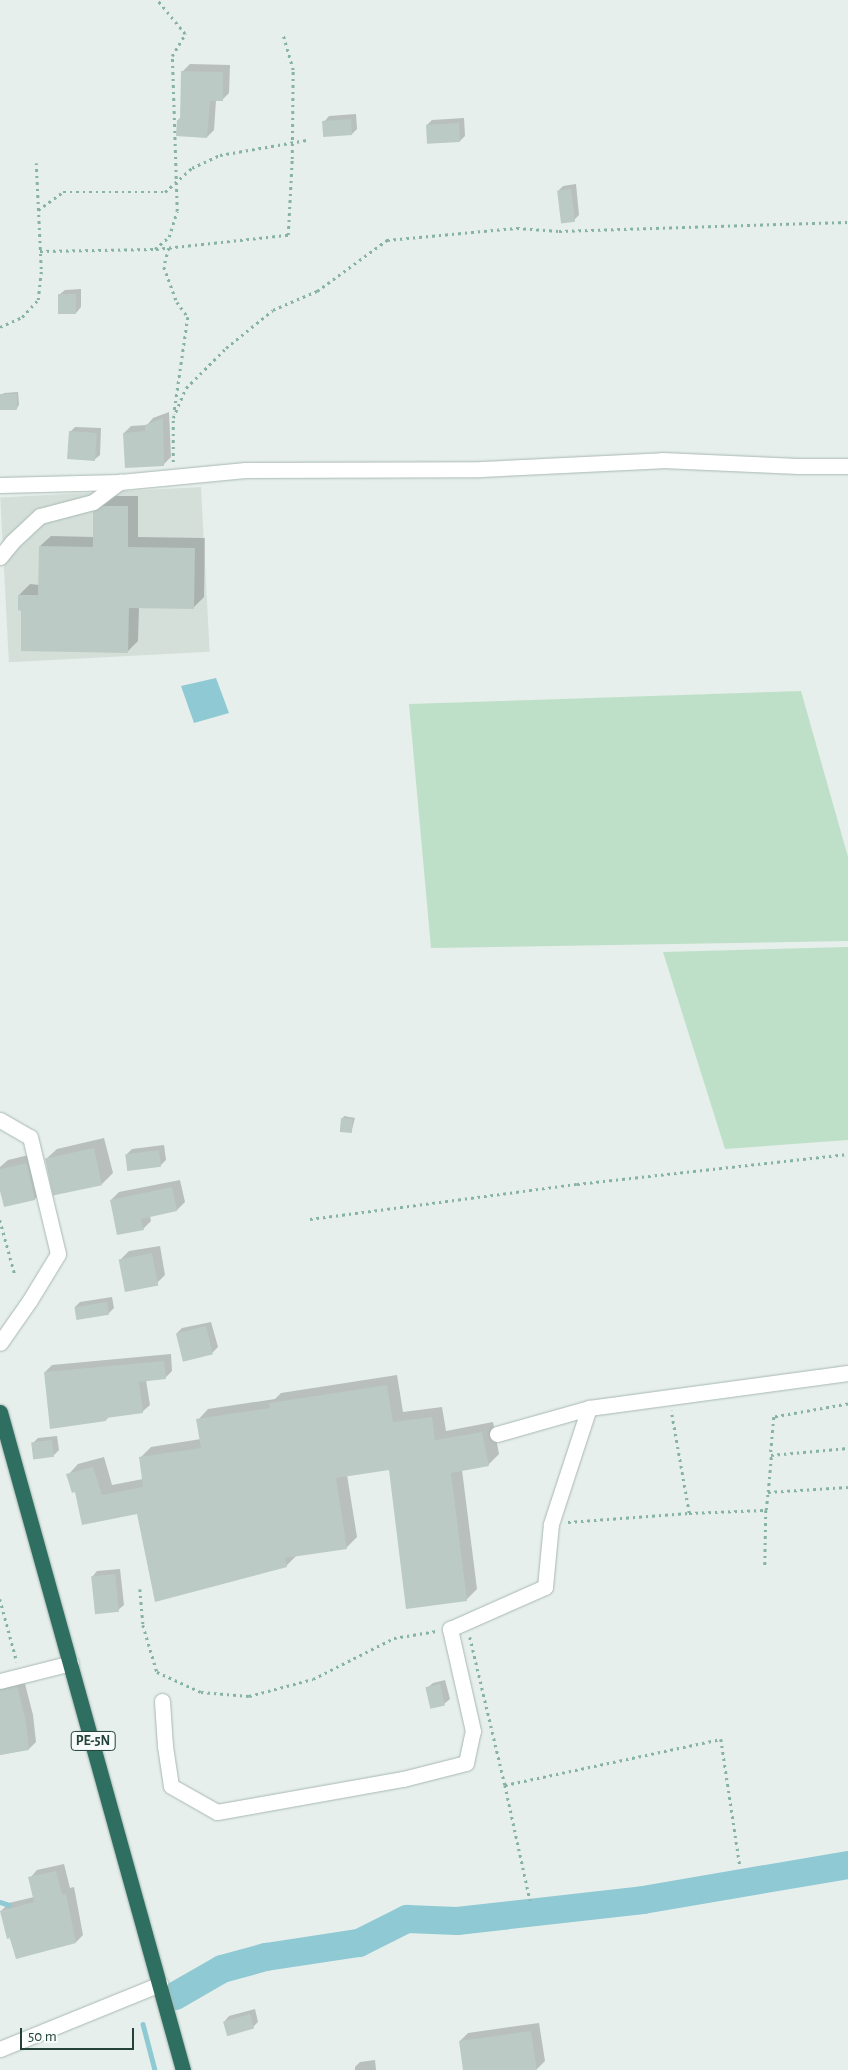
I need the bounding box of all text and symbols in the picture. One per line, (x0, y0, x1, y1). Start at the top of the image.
road number: PE-5N (70, 1730, 116, 1752)
scale bar (22, 2018, 136, 2050)
text: 50 m (28, 2029, 57, 2044)

